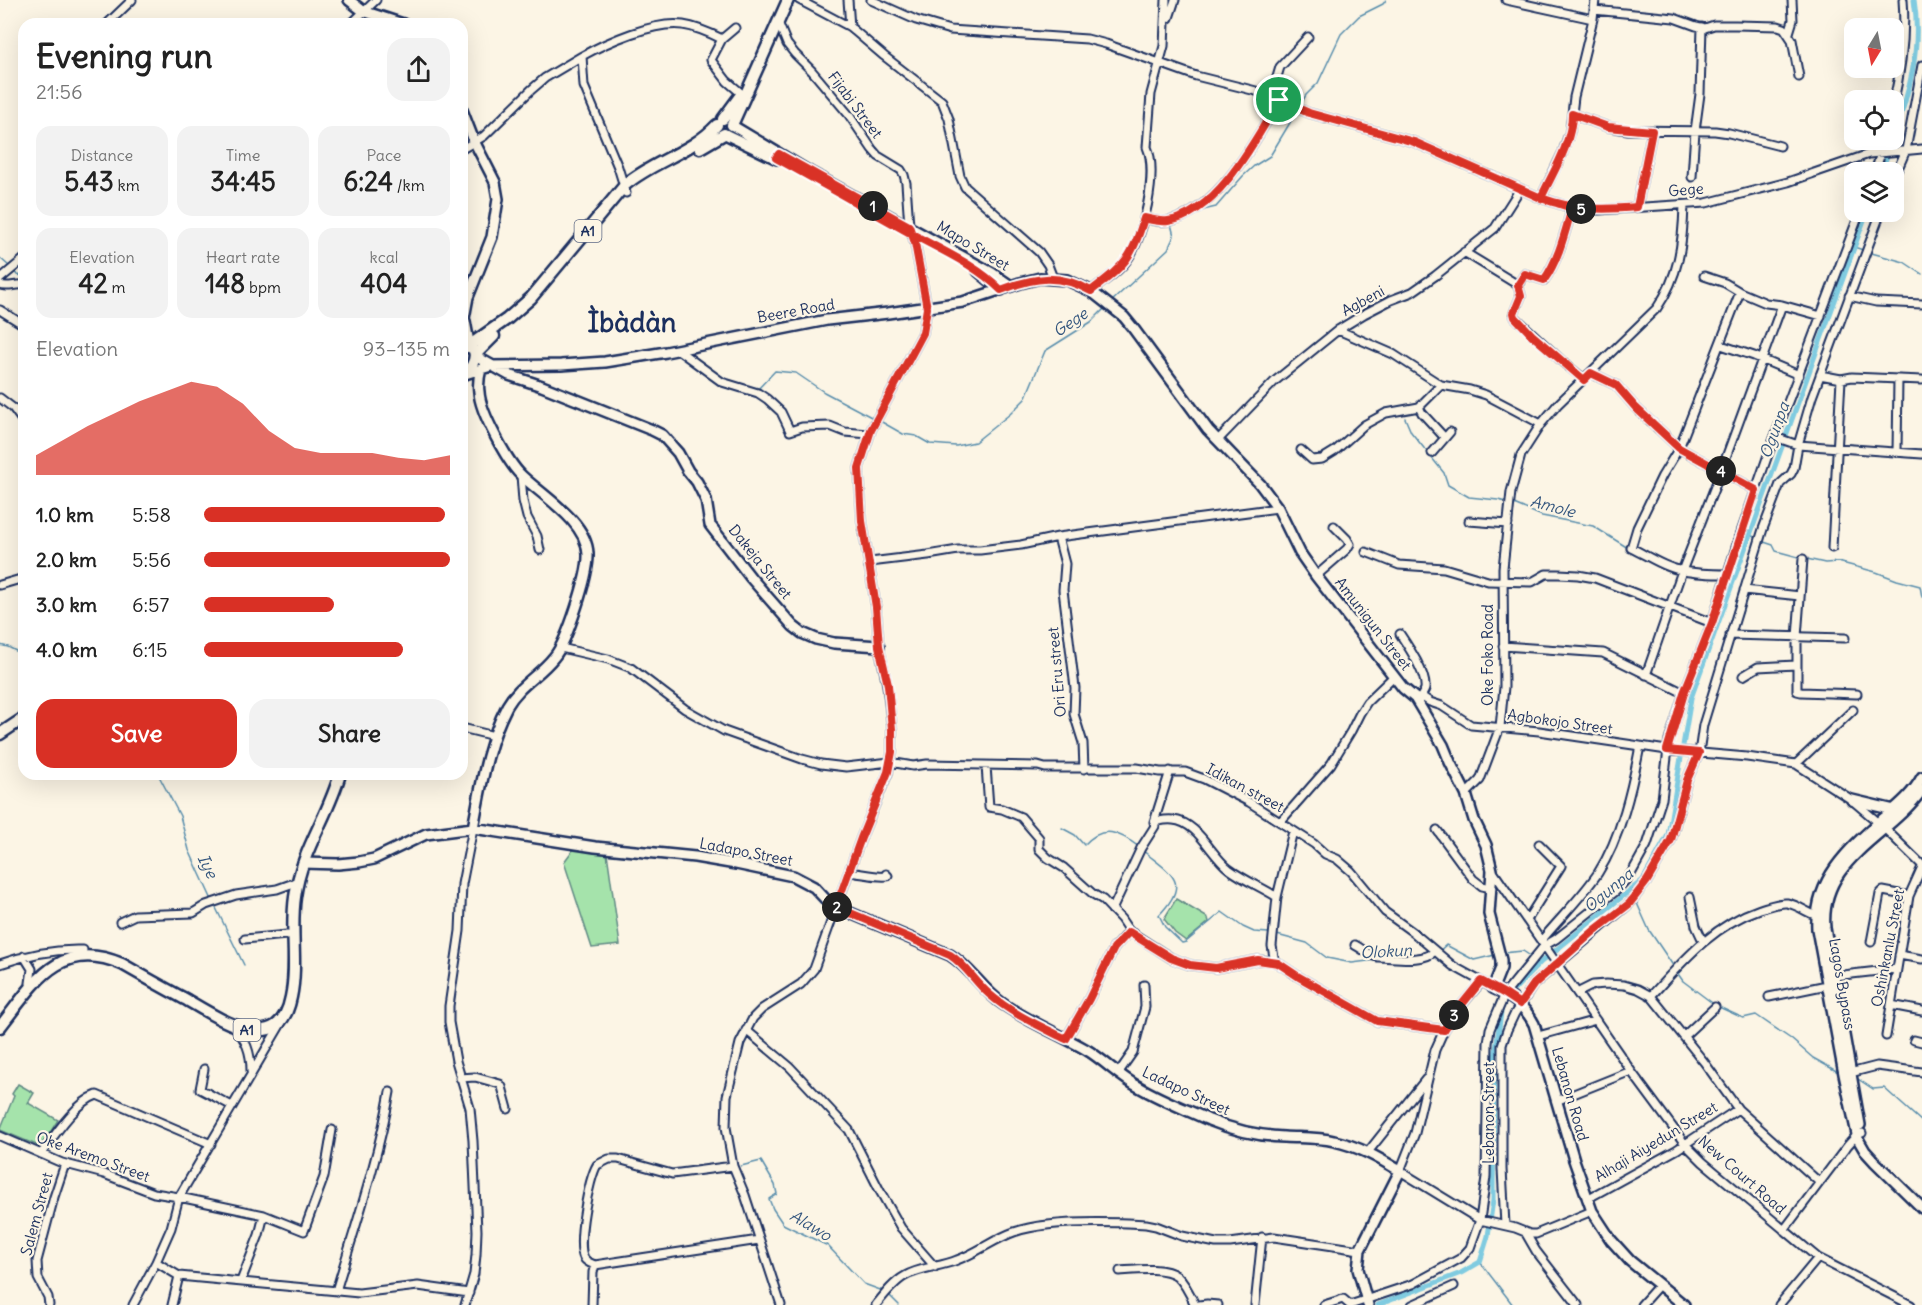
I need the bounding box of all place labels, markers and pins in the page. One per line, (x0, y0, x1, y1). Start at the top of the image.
pin (1253, 74, 1304, 125)
pin: 1 (858, 191, 888, 221)
pin: 5 (1566, 194, 1596, 224)
pin: 4 (1706, 456, 1736, 486)
pin: 2 (822, 892, 852, 922)
pin: 3 (1439, 1000, 1469, 1030)

